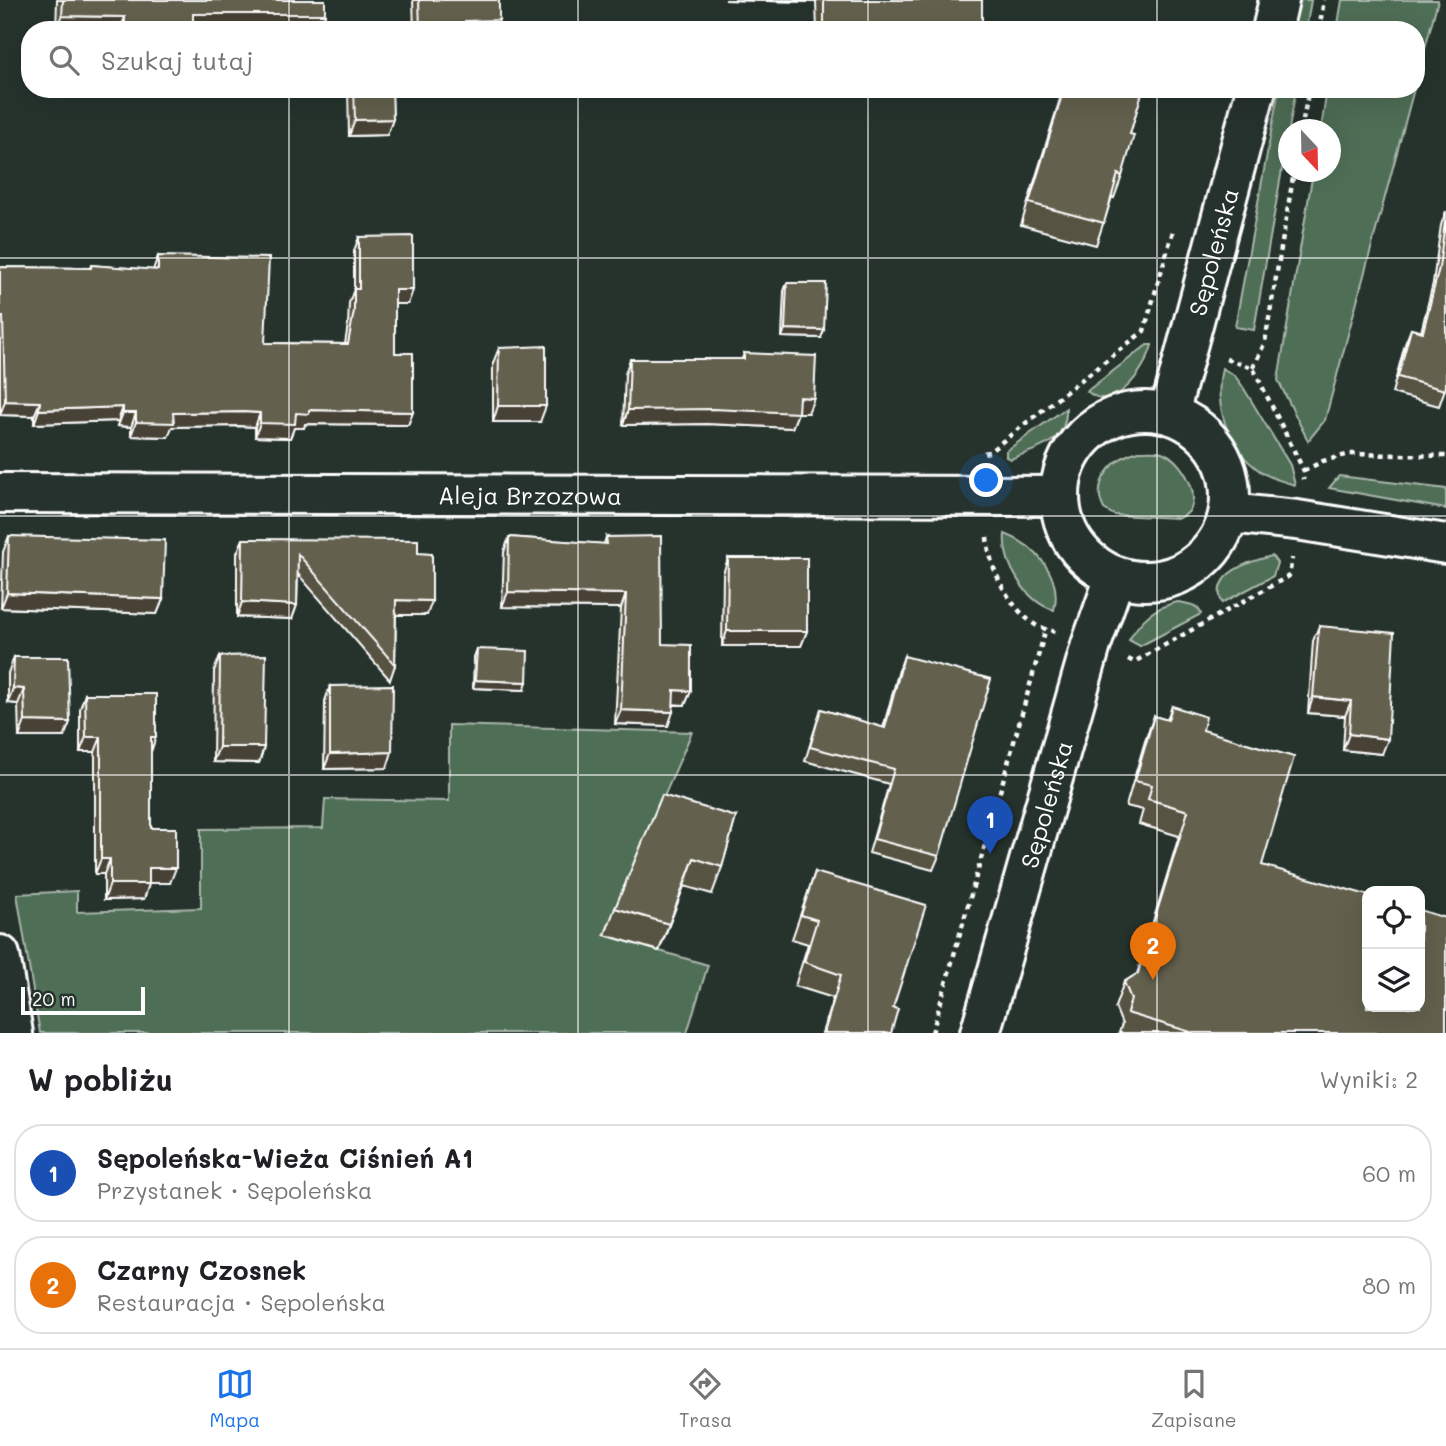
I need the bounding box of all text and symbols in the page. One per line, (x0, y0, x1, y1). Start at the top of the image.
search box (21, 21, 1425, 98)
icon: search (45, 41, 83, 79)
text: Szukaj tutaj (101, 43, 253, 77)
north arrow (1278, 119, 1341, 182)
street label: Sępoleńska (1181, 184, 1244, 319)
your location (969, 463, 1003, 497)
street label: Aleja Brzozowa (438, 479, 622, 510)
street label: Sępoleńska (1013, 737, 1078, 871)
pin: 1 (967, 796, 1013, 854)
map controls (1362, 886, 1425, 1012)
button: locate (1362, 886, 1425, 949)
pin: 2 (1130, 922, 1176, 980)
button: layers (1362, 949, 1425, 1012)
scale bar (21, 984, 145, 1016)
text: 20 m (32, 986, 76, 1011)
text: W pobliżu (28, 1059, 173, 1099)
text: Wyniki: 2 (1319, 1064, 1418, 1094)
text: Sępoleńska-Wieża Ciśnień A1 (97, 1141, 473, 1175)
text: 1 (48, 1158, 58, 1188)
text: 60 m (1362, 1158, 1416, 1188)
text: Przystanek · Sępoleńska (97, 1175, 372, 1205)
text: Czarny Czosnek (97, 1253, 306, 1287)
text: 2 (47, 1270, 59, 1300)
text: 80 m (1362, 1270, 1416, 1300)
text: Restauracja · Sępoleńska (97, 1287, 386, 1317)
tab: Mapa (209, 1365, 260, 1432)
tab: Trasa (679, 1365, 732, 1432)
tab: Zapisane (1151, 1365, 1236, 1432)

